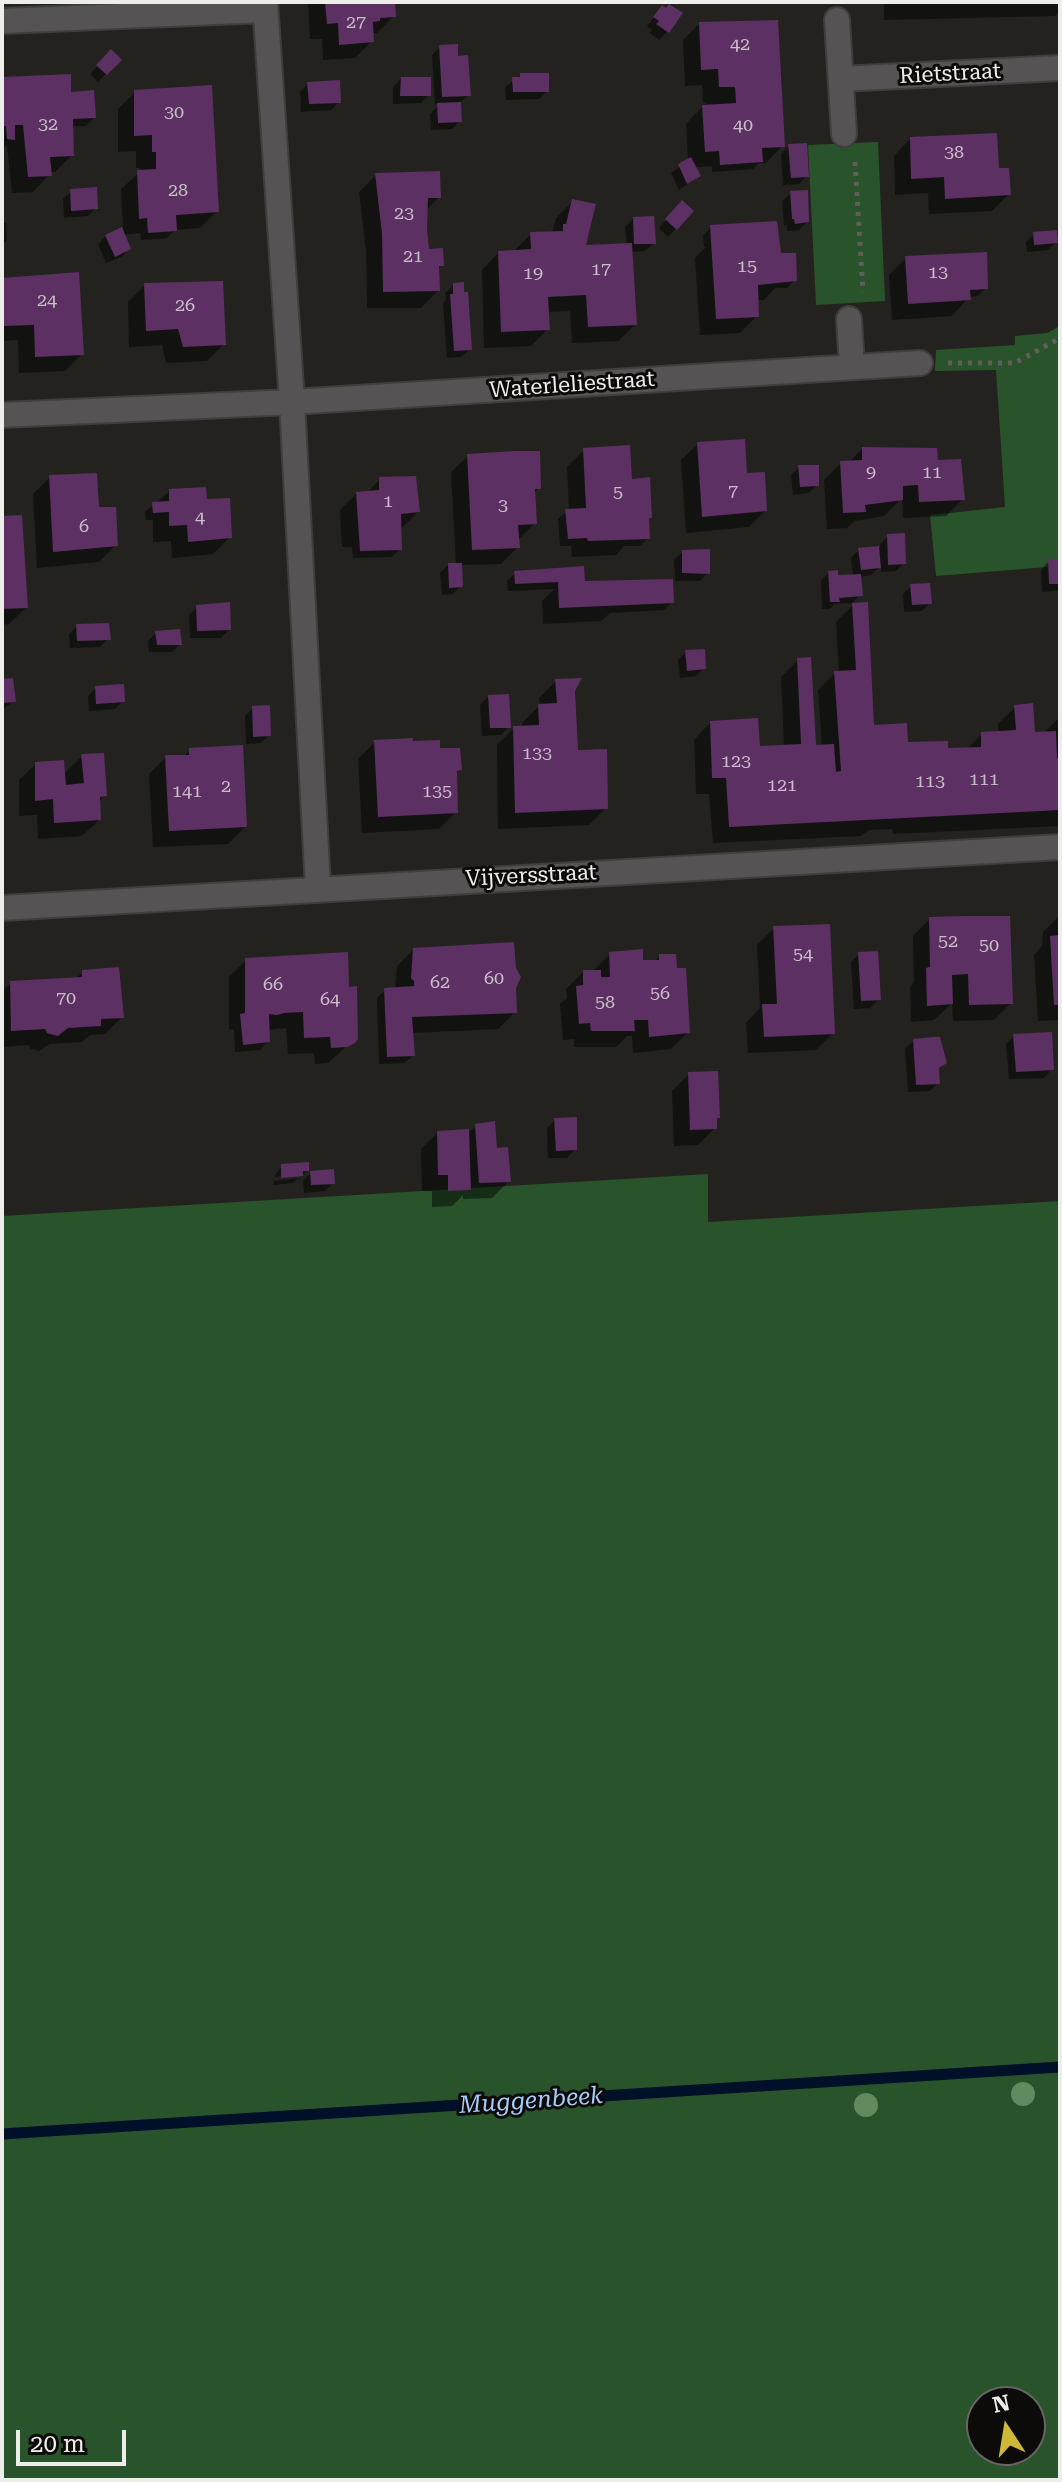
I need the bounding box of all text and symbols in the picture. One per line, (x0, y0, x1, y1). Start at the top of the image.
house number: 27 (346, 12, 366, 34)
house number: 42 (730, 34, 750, 56)
street label: Rietstraat (899, 58, 1001, 90)
house number: 30 (164, 102, 184, 124)
house number: 32 (38, 114, 58, 136)
house number: 40 (733, 115, 753, 137)
house number: 38 (944, 142, 964, 164)
house number: 28 (168, 180, 188, 202)
house number: 23 (394, 203, 414, 225)
house number: 21 (403, 246, 423, 268)
house number: 15 (737, 256, 757, 278)
house number: 17 (591, 259, 611, 281)
house number: 13 (928, 262, 948, 284)
house number: 19 (523, 263, 543, 285)
house number: 24 (37, 290, 57, 312)
house number: 26 (175, 295, 195, 317)
street label: Waterleliestraat (488, 366, 656, 404)
house number: 9 (866, 462, 876, 484)
house number: 11 (922, 462, 942, 484)
house number: 7 (728, 481, 738, 503)
house number: 5 (613, 482, 623, 504)
house number: 1 (383, 491, 393, 513)
house number: 3 (498, 495, 508, 517)
house number: 4 (195, 507, 205, 529)
house number: 6 (79, 516, 89, 538)
house number: 133 (522, 743, 552, 765)
house number: 123 (721, 751, 751, 773)
house number: 111 (969, 769, 999, 791)
house number: 113 (915, 771, 945, 793)
house number: 121 (767, 775, 797, 797)
house number: 2 (221, 776, 231, 798)
house number: 141 (172, 781, 202, 803)
house number: 135 (422, 781, 452, 803)
street label: Vijversstraat (465, 859, 597, 893)
house number: 52 (938, 931, 958, 953)
house number: 50 (979, 935, 999, 957)
house number: 54 (793, 944, 813, 966)
house number: 60 (484, 968, 504, 990)
house number: 62 (430, 972, 450, 994)
house number: 66 (263, 974, 283, 996)
house number: 56 (650, 983, 670, 1005)
house number: 70 (56, 988, 76, 1010)
house number: 64 (320, 989, 340, 1011)
house number: 58 (595, 992, 615, 1014)
water label: Muggenbeek (458, 2082, 604, 2120)
north arrow (966, 2386, 1046, 2466)
text: N (990, 2390, 1012, 2418)
scale bar (20, 2414, 130, 2464)
text: 20 m (30, 2430, 85, 2458)

